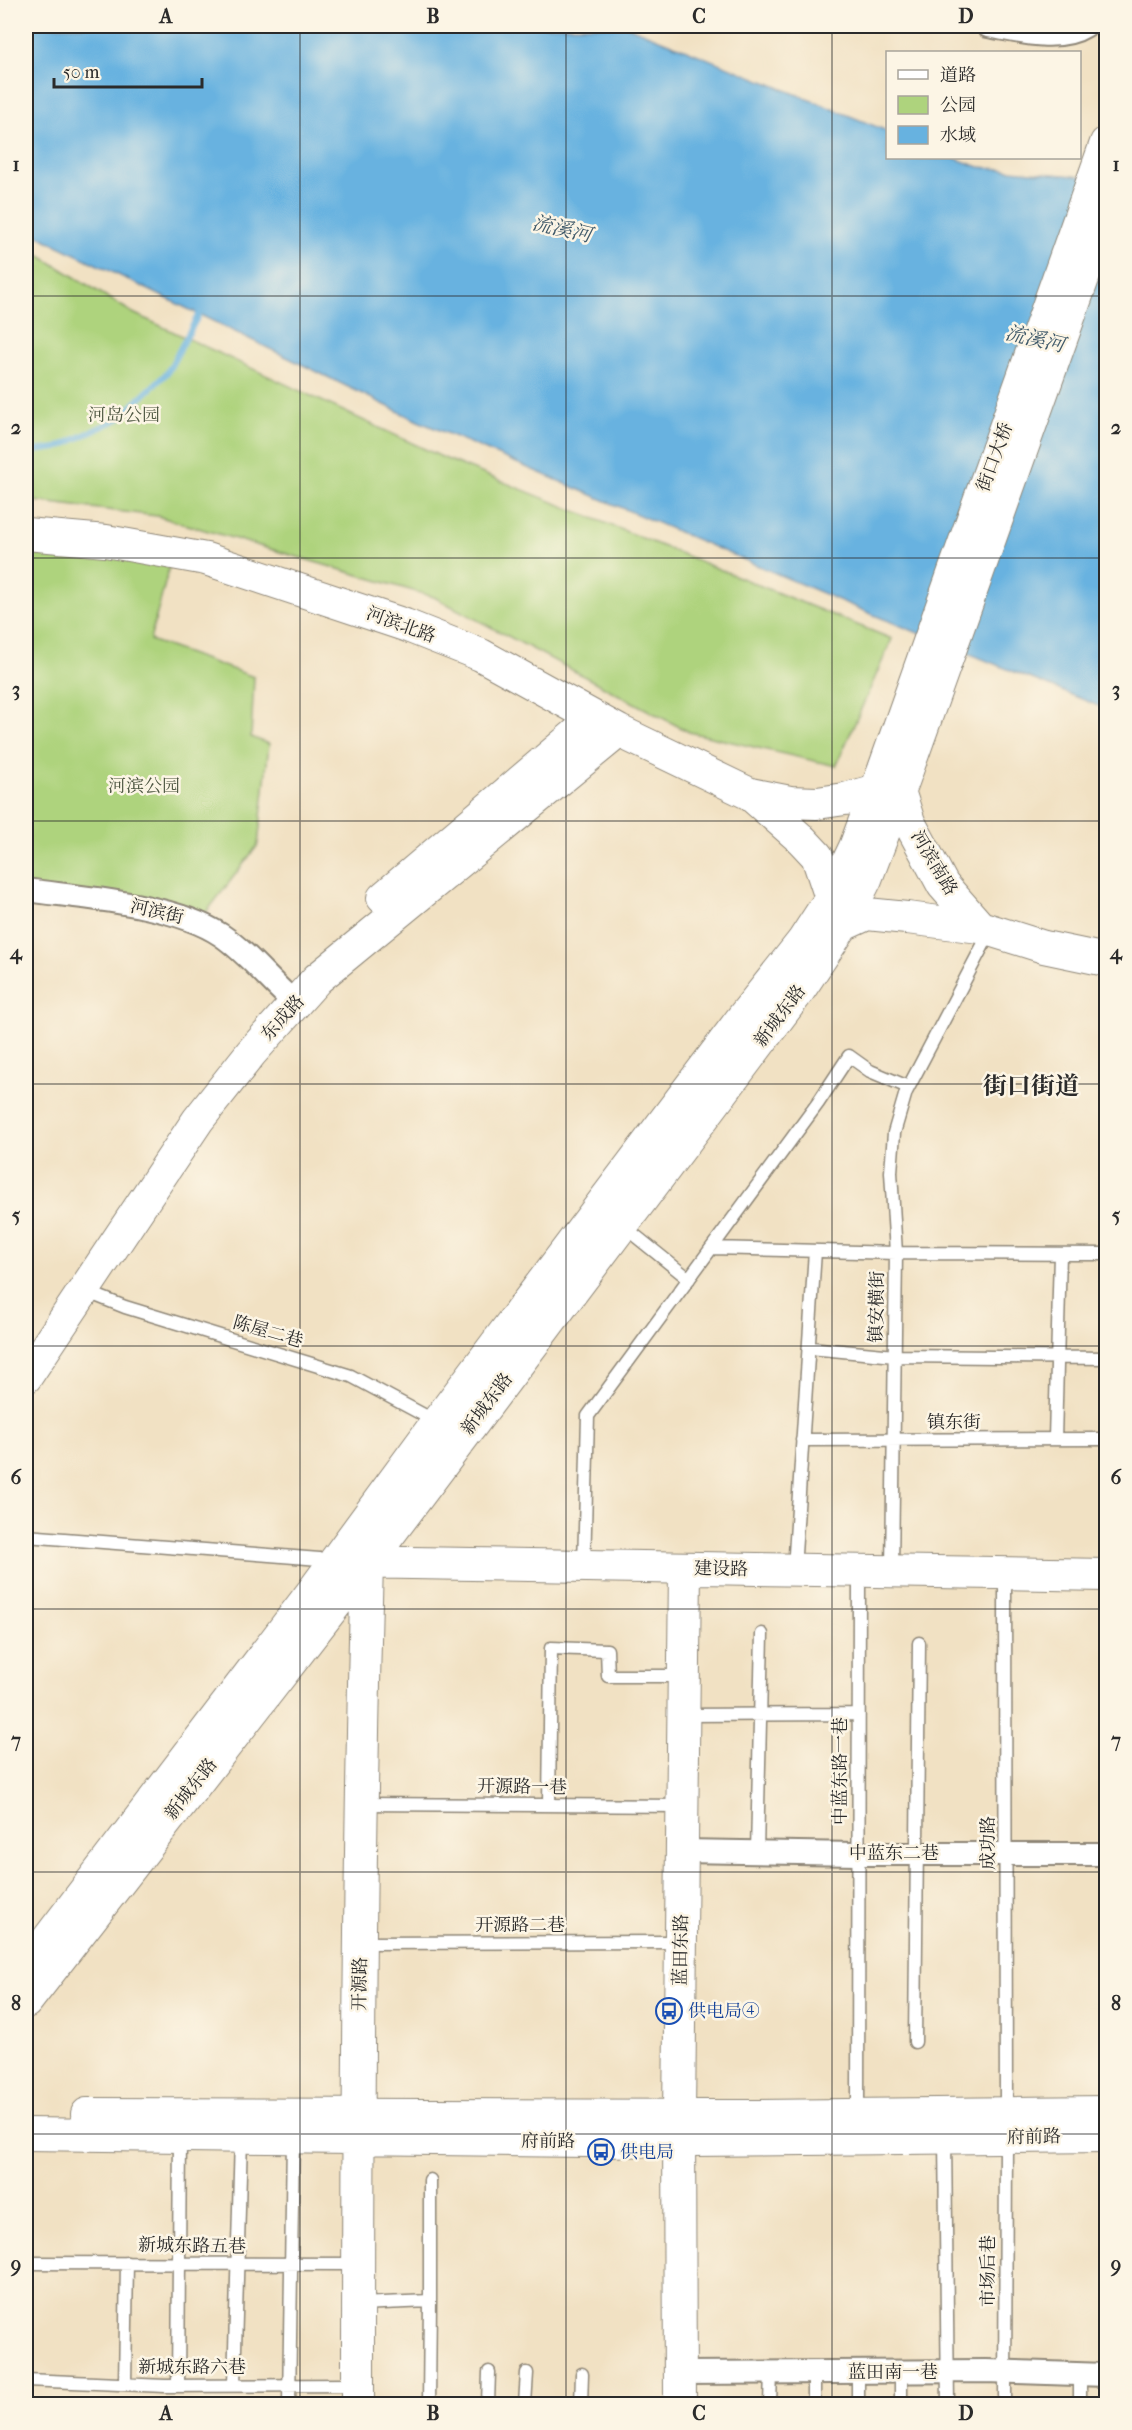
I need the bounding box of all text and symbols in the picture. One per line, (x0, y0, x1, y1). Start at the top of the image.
text: A (158, 5, 174, 28)
text: B (426, 5, 440, 28)
text: C (692, 5, 706, 28)
text: D (958, 5, 974, 28)
scale bar (54, 51, 202, 89)
legend (886, 51, 1081, 159)
text: 50 m (63, 62, 100, 83)
text: 道路 (940, 65, 976, 86)
text: 公园 (940, 95, 976, 116)
text: 水域 (940, 125, 976, 146)
text: 1 (12, 153, 20, 176)
text: 1 (1112, 153, 1120, 176)
water label: 流溪河 (530, 211, 597, 248)
water label: 流溪河 (1003, 321, 1070, 358)
park label: 河岛公园 (88, 405, 160, 426)
text: 2 (11, 416, 21, 439)
text: 2 (1111, 416, 1121, 439)
street label: 街口大桥 (973, 420, 1017, 494)
street label: 河滨北路 (364, 603, 438, 647)
text: 3 (12, 678, 20, 701)
text: 3 (1112, 678, 1120, 701)
park label: 河滨公园 (108, 776, 180, 797)
street label: 河滨南路 (906, 827, 962, 899)
street label: 河滨街 (128, 896, 186, 928)
text: 4 (9, 941, 23, 965)
text: 4 (1109, 941, 1123, 965)
street label: 新城东路 (750, 981, 810, 1051)
street label: 东成路 (257, 991, 309, 1045)
district label: 街口街道 (983, 1072, 1079, 1100)
text: 5 (12, 1204, 21, 1227)
text: 5 (1112, 1204, 1121, 1227)
street label: 镇安横街 (866, 1271, 888, 1343)
street label: 陈屋二巷 (231, 1312, 305, 1352)
street label: 新城东路 (457, 1369, 517, 1439)
street label: 镇东街 (927, 1412, 981, 1433)
text: 6 (11, 1466, 23, 1489)
text: 6 (1111, 1466, 1123, 1489)
street label: 建设路 (694, 1558, 748, 1580)
street label: 中蓝东路一巷 (830, 1717, 851, 1825)
text: 7 (10, 1729, 21, 1752)
text: 7 (1110, 1729, 1121, 1752)
street label: 新城东路 (161, 1754, 221, 1824)
street label: 开源路一巷 (477, 1776, 567, 1798)
street label: 成功路 (978, 1816, 999, 1870)
street label: 中蓝东二巷 (849, 1843, 939, 1864)
street label: 蓝田东路 (670, 1914, 692, 1986)
street label: 开源路二巷 (475, 1915, 565, 1936)
street label: 开源路 (349, 1957, 371, 2011)
text: 8 (11, 1992, 21, 2015)
text: 8 (1111, 1992, 1121, 2015)
bus stop icon: 供电局④ (654, 1996, 684, 2026)
place label: 供电局④ (688, 2001, 760, 2022)
street label: 府前路 (1007, 2126, 1061, 2148)
street label: 府前路 (521, 2131, 575, 2152)
bus stop icon: 供电局 (586, 2137, 616, 2167)
place label: 供电局 (620, 2142, 674, 2163)
street label: 新城东路五巷 (138, 2235, 246, 2257)
street label: 市场后巷 (978, 2235, 999, 2307)
text: 9 (10, 2254, 21, 2277)
text: 9 (1110, 2254, 1121, 2277)
street label: 新城东路六巷 (138, 2357, 246, 2378)
street label: 蓝田南一巷 (848, 2362, 938, 2383)
text: A (158, 2402, 174, 2425)
text: B (426, 2402, 440, 2425)
text: C (692, 2402, 706, 2425)
text: D (958, 2402, 974, 2425)

